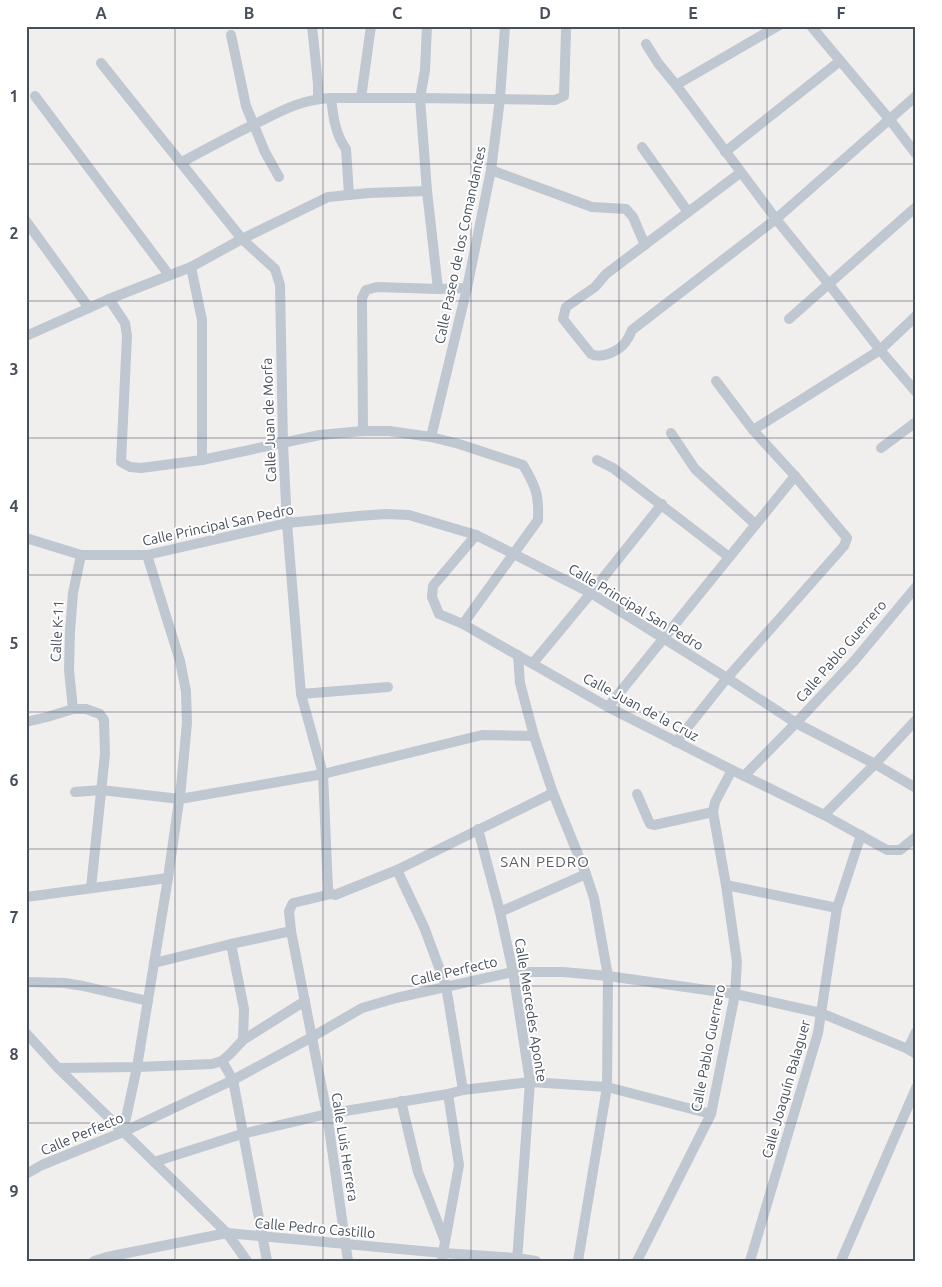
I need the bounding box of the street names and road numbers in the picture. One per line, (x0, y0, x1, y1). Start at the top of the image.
street label: Calle Paseo de los Comandantes (431, 145, 489, 345)
street label: Calle Juan de Morfa (259, 357, 279, 483)
street label: Calle Principal San Pedro (141, 501, 295, 549)
street label: Calle Principal San Pedro (566, 560, 706, 654)
street label: Calle Pablo Guerrero (792, 597, 890, 705)
street label: Calle K-11 (47, 600, 67, 662)
street label: Calle Juan de la Cruz (580, 670, 702, 744)
street label: Calle Mercedes Aponte (512, 937, 550, 1083)
street label: Calle Perfecto (409, 953, 499, 989)
street label: Calle Pablo Guerrero (688, 983, 728, 1113)
street label: Calle Joaquín Balaguer (759, 1017, 814, 1160)
street label: Calle Luis Herrera (328, 1091, 362, 1203)
street label: Calle Perfecto (38, 1109, 126, 1159)
street label: Calle Pedro Castillo (254, 1215, 376, 1241)

